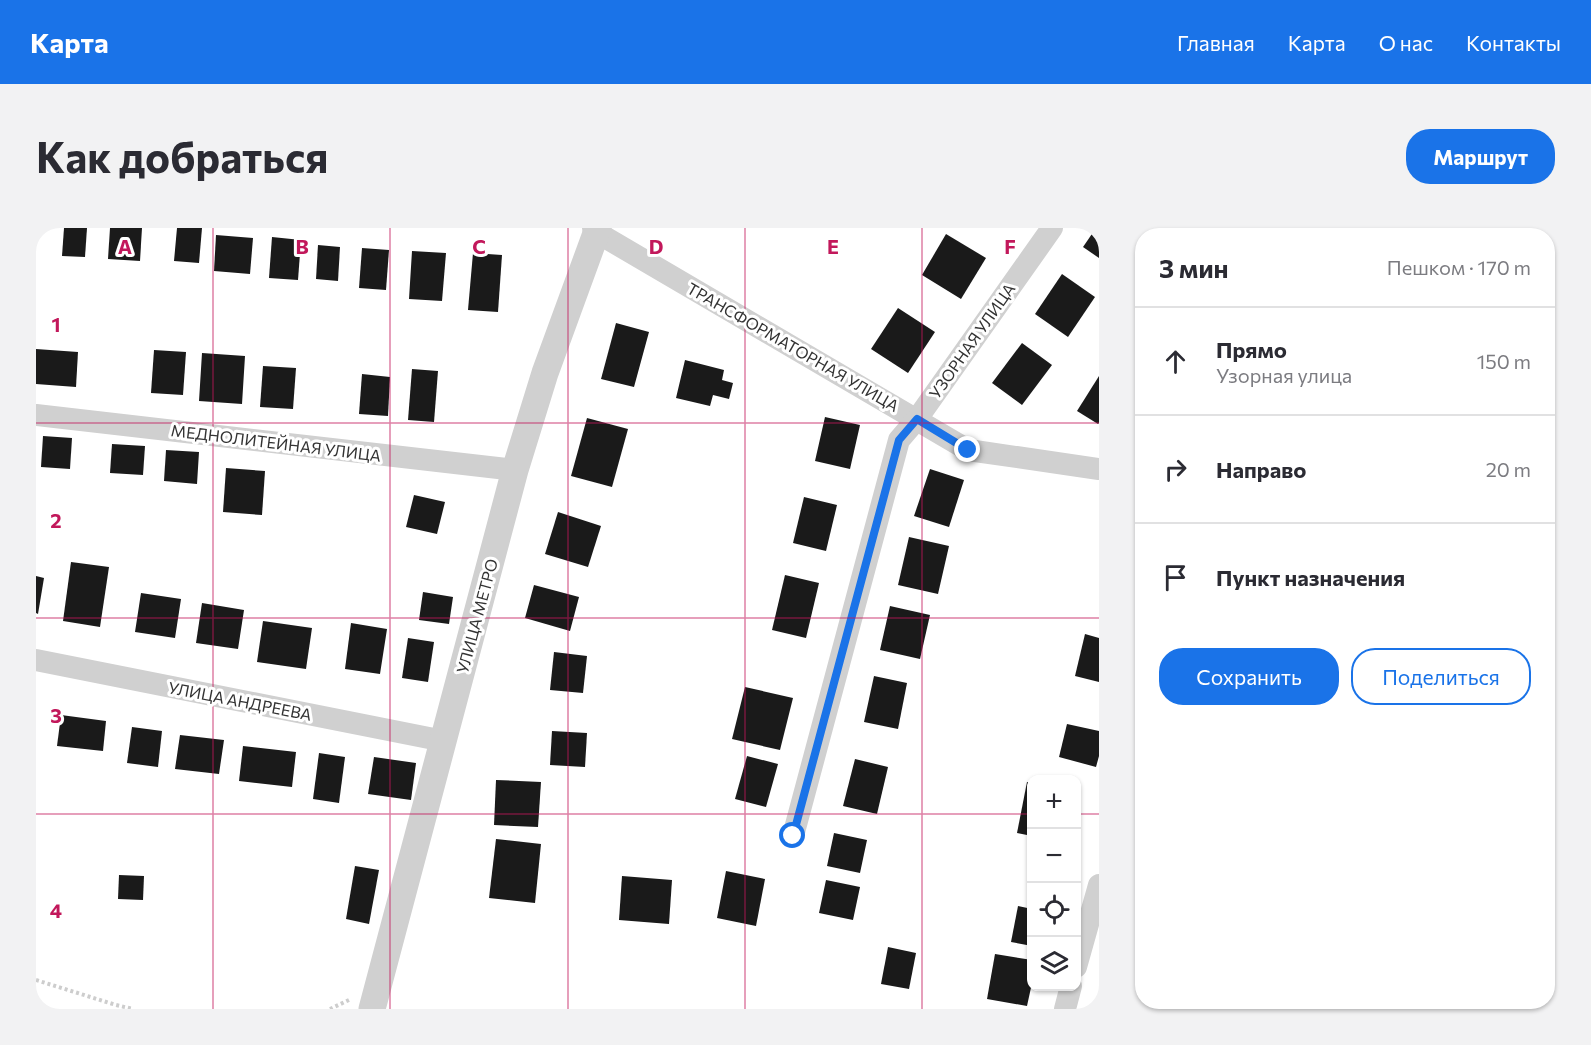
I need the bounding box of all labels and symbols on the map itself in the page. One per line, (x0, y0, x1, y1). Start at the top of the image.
text: A (118, 234, 132, 258)
text: B (295, 234, 309, 258)
text: C (472, 234, 486, 258)
text: D (649, 234, 663, 258)
text: E (827, 234, 839, 258)
text: F (1004, 234, 1016, 258)
street label: ТРАНСФОРМАТОРНАЯ УЛИЦА (684, 278, 902, 415)
street label: УЗОРНАЯ УЛИЦА (925, 279, 1019, 402)
text: 1 (51, 312, 61, 336)
street label: МЕДНОЛИТЕЙНАЯ УЛИЦА (170, 420, 382, 465)
route end (954, 436, 980, 462)
text: 2 (50, 508, 62, 532)
street label: УЛИЦА МЕТРО (452, 556, 501, 675)
street label: УЛИЦА АНДРЕЕВА (167, 677, 313, 724)
text: 3 (50, 703, 62, 727)
route start (779, 822, 805, 848)
text: 4 (50, 898, 62, 922)

